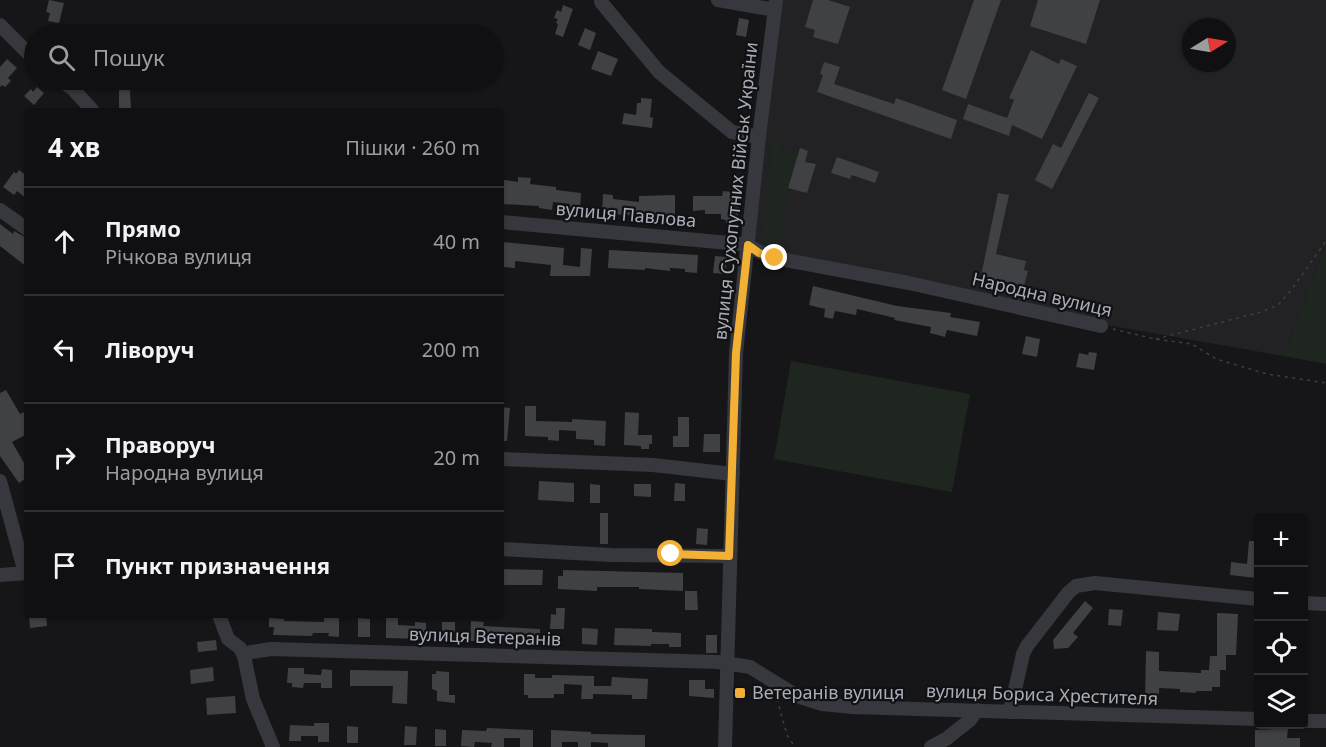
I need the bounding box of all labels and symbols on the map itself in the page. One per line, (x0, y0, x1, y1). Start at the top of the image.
north arrow (1182, 18, 1236, 72)
street label: вулиця Сухопутних Військ України (707, 41, 763, 341)
street label: вулиця Павлова (555, 196, 697, 232)
route end (761, 244, 787, 270)
street label: Народна вулиця (970, 266, 1115, 322)
route start (657, 540, 683, 566)
street label: вулиця Ветеранів (408, 621, 562, 651)
street label: вулиця Бориса Хрестителя (925, 678, 1159, 710)
place label: Ветеранів вулиця (752, 680, 904, 704)
marker: Ветеранів вулиця (733, 686, 747, 700)

